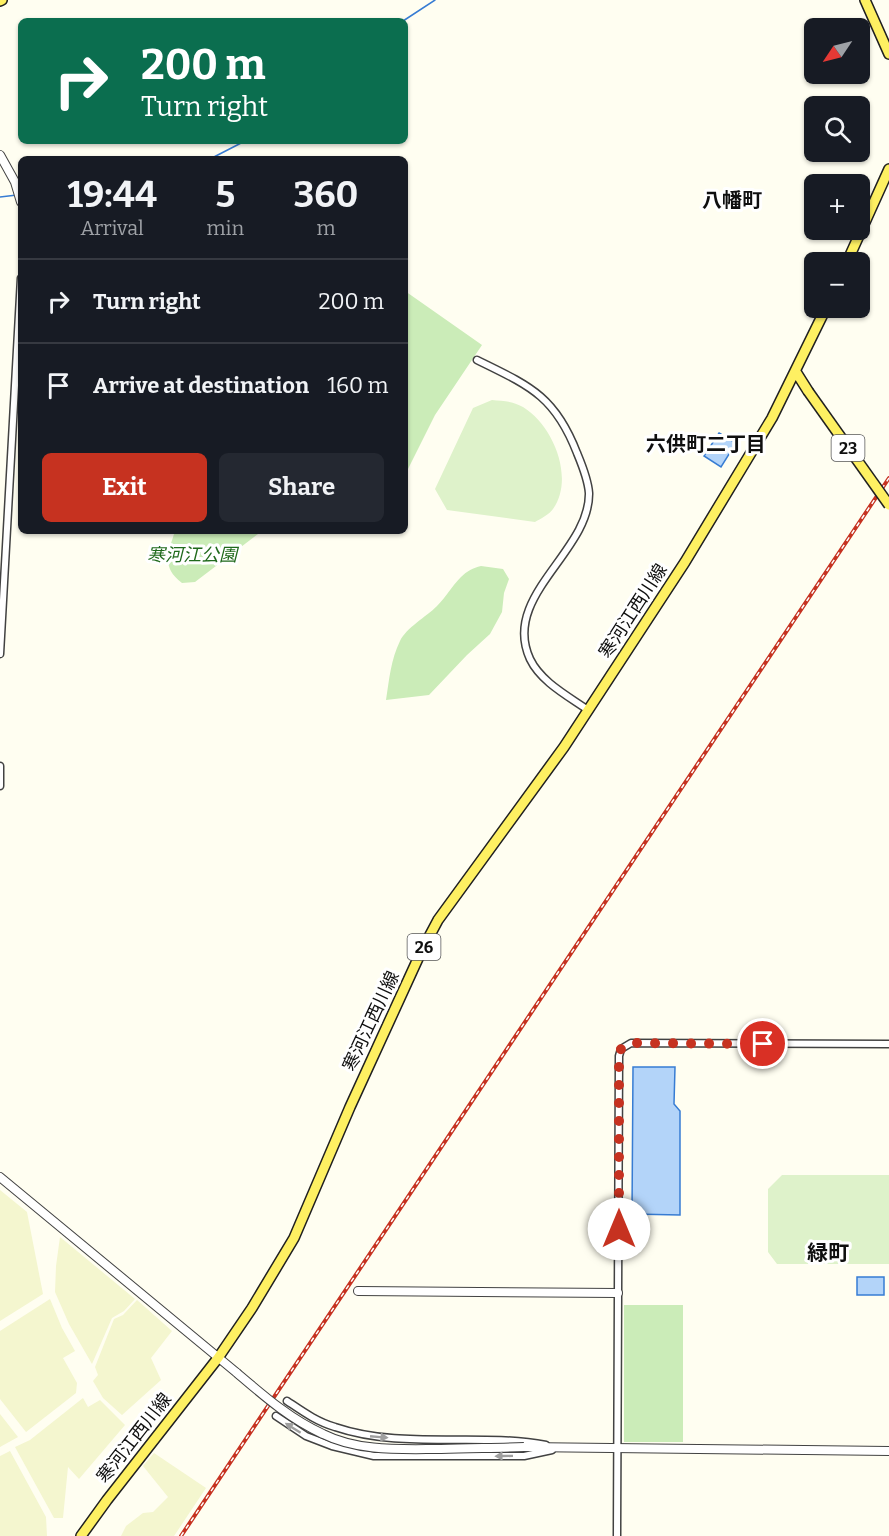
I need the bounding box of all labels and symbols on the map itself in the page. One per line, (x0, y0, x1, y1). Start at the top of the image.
north arrow (804, 18, 870, 84)
district label: 八幡町 (702, 188, 762, 212)
district label: 六供町二丁目 (646, 432, 766, 456)
road number: 23 (832, 435, 864, 461)
park label: 寒河江公園 (147, 544, 240, 566)
street label: 寒河江西川線 (594, 560, 672, 662)
road number: 26 (408, 934, 440, 960)
street label: 寒河江西川線 (338, 967, 404, 1075)
pin (737, 1018, 788, 1069)
position arrow (587, 1197, 651, 1261)
district label: 緑町 (807, 1240, 849, 1266)
street label: 寒河江西川線 (92, 1389, 176, 1487)
one-way arrow (285, 1422, 301, 1433)
one-way arrow (369, 1432, 388, 1442)
one-way arrow (494, 1451, 513, 1461)

